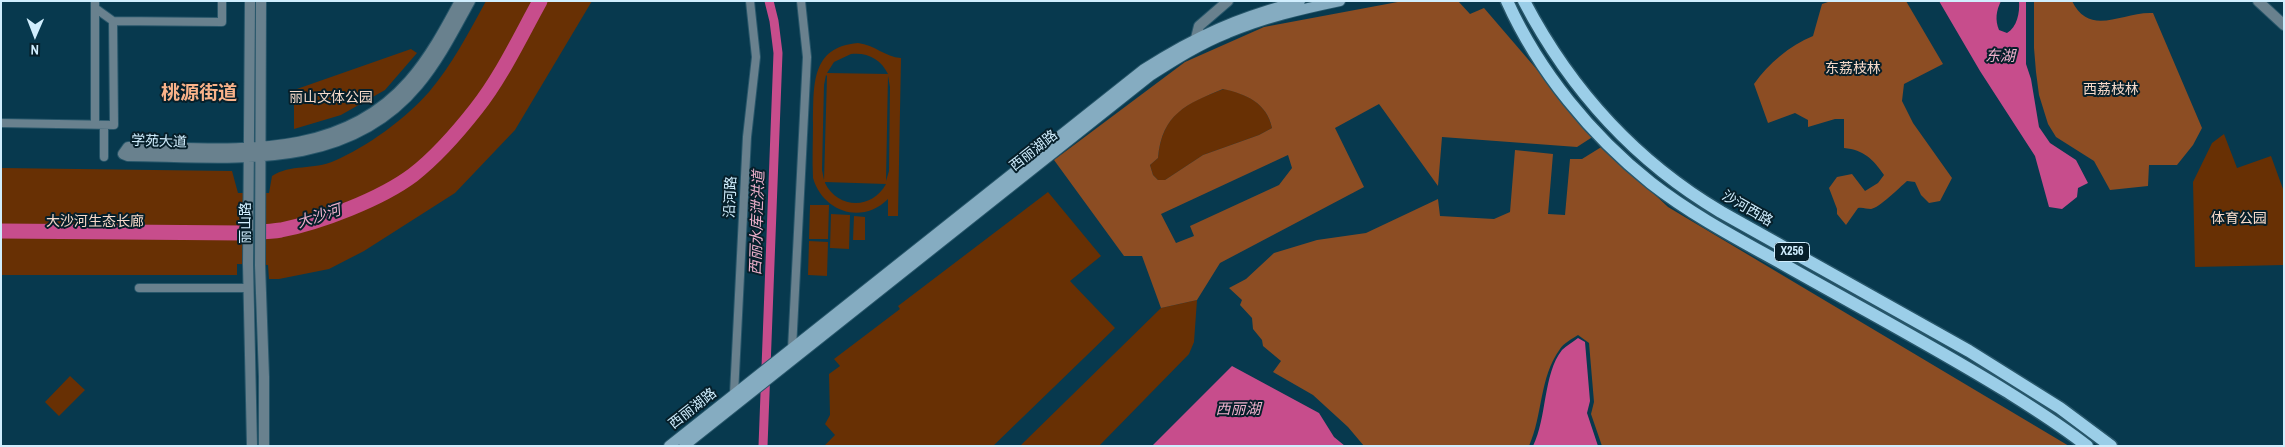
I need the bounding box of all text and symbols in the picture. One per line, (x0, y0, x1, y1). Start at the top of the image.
north arrow (10, 10, 60, 60)
text: N (30, 41, 39, 59)
water label: 东湖 (1985, 48, 2015, 66)
park label: 东荔枝林 (1825, 61, 1881, 77)
park label: 西荔枝林 (2083, 82, 2139, 98)
district label: 桃源街道 (161, 83, 237, 105)
park label: 丽山文体公园 (289, 90, 373, 106)
street label: 西丽湖路 (1007, 127, 1061, 175)
street label: 学苑大道 (131, 133, 187, 151)
water label: 西丽水库泄洪道 (747, 170, 769, 276)
street label: 沿河路 (722, 176, 740, 218)
street label: 沙河西路 (1719, 188, 1775, 230)
water label: 大沙河 (295, 201, 343, 233)
street label: 丽山路 (238, 202, 254, 244)
park label: 体育公园 (2211, 211, 2267, 227)
park label: 大沙河生态长廊 (46, 214, 144, 230)
road number: X256 (1774, 242, 1810, 262)
street label: 西丽湖路 (666, 385, 720, 433)
water label: 西丽湖 (1216, 401, 1260, 419)

